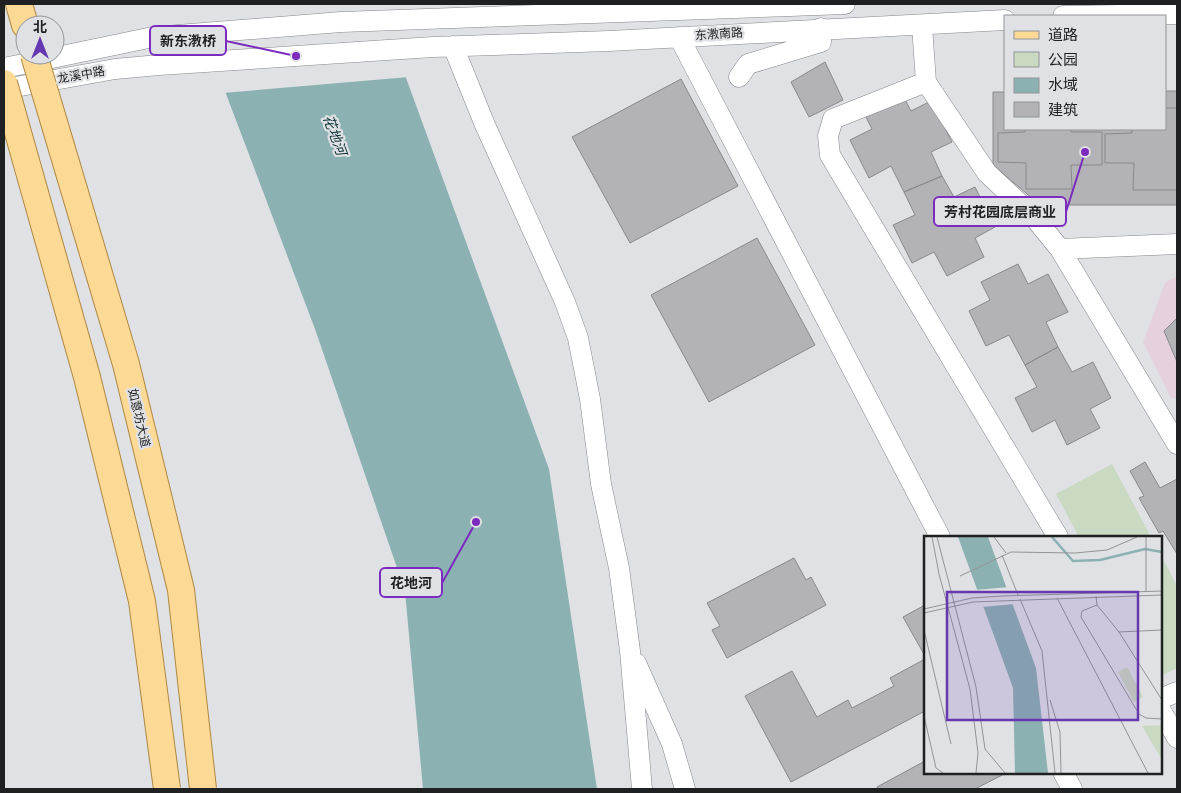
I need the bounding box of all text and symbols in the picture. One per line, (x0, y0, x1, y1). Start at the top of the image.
north arrow (15, 15, 65, 65)
legend (1004, 15, 1166, 130)
text: 北 (33, 19, 47, 35)
street label: 东漖南路 (695, 25, 743, 43)
callout: 新东漖桥 (150, 26, 226, 55)
text: 道路 (1048, 27, 1078, 43)
text: 新东漖桥 (160, 33, 216, 49)
text: 公园 (1048, 52, 1078, 68)
street label: 龙溪中路 (56, 64, 106, 86)
text: 水域 (1048, 77, 1078, 93)
text: 建筑 (1048, 102, 1078, 118)
water label: 花地河 (320, 113, 351, 160)
callout: 芳村花园底层商业 (934, 197, 1066, 226)
text: 芳村花园底层商业 (944, 204, 1056, 220)
street label: 如意坊大道 (125, 387, 153, 449)
inset map (924, 536, 1161, 773)
callout: 花地河 (380, 568, 442, 597)
text: 花地河 (390, 575, 432, 591)

